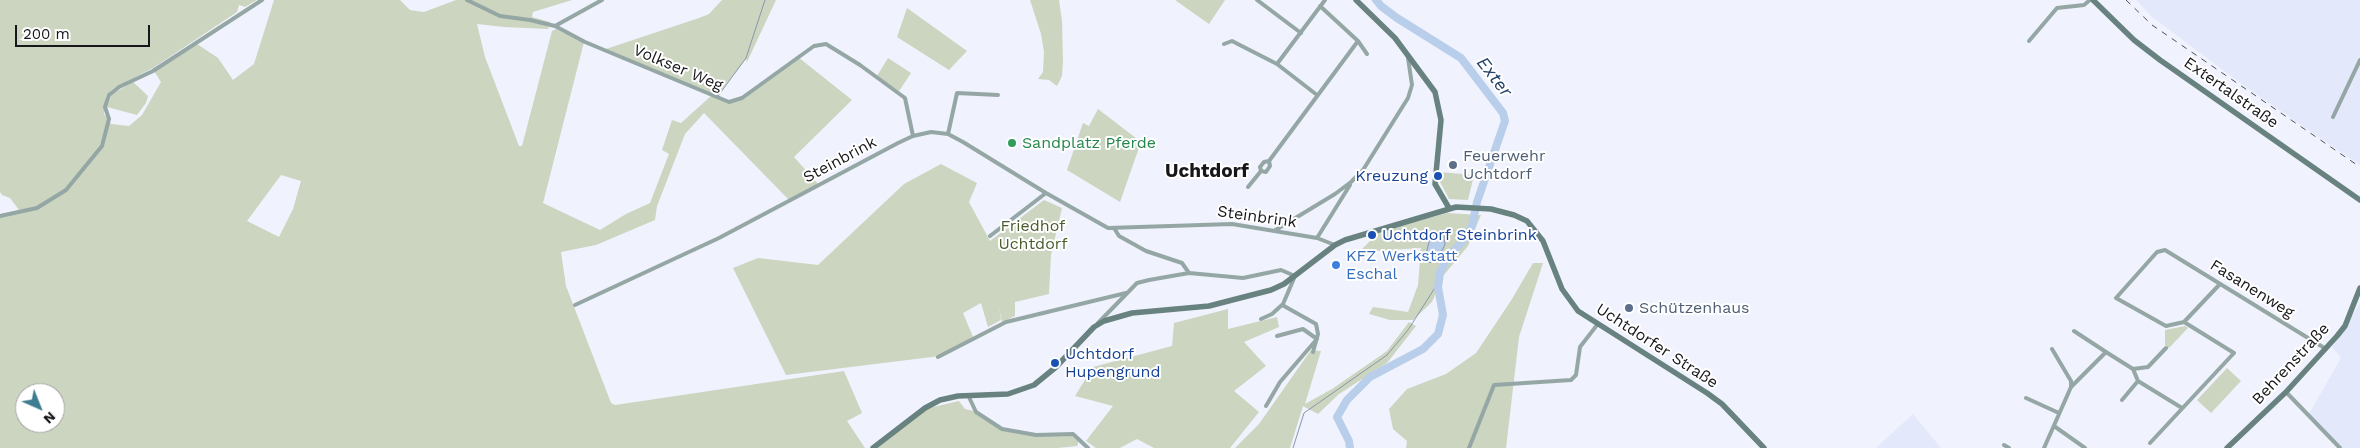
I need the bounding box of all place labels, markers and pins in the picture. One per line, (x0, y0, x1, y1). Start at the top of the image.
place label: Sandplatz Pferde (1022, 133, 1156, 153)
marker: Sandplatz Pferde (1006, 137, 1018, 149)
place label: Feuerwehr Uchtdorf (1463, 146, 1546, 184)
marker: Feuerwehr Uchtdorf (1447, 159, 1459, 171)
place label: Kreuzung (1355, 166, 1428, 186)
marker: Kreuzung (1432, 170, 1444, 182)
place label: Uchtdorf Steinbrink (1382, 225, 1537, 245)
marker: Uchtdorf Steinbrink (1366, 229, 1378, 241)
place label: KFZ Werkstatt Eschal (1346, 246, 1458, 284)
marker: KFZ Werkstatt Eschal (1330, 259, 1342, 271)
place label: Schützenhaus (1639, 298, 1750, 318)
marker: Schützenhaus (1623, 302, 1635, 314)
place label: Uchtdorf Hupengrund (1065, 344, 1161, 382)
marker: Uchtdorf Hupengrund (1049, 357, 1061, 369)

